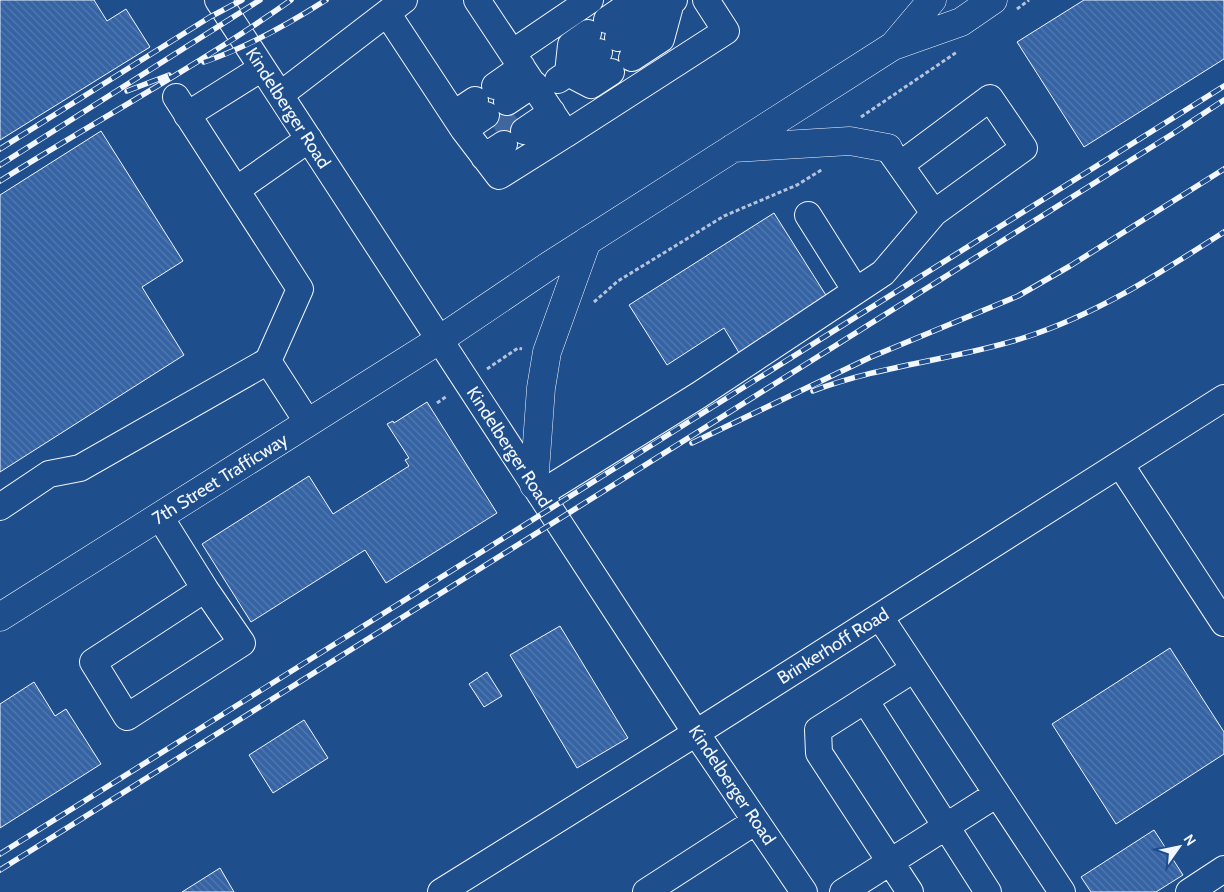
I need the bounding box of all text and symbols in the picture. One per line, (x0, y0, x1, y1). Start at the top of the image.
street label: Kindelberger Road (241, 43, 335, 173)
street label: Kindelberger Road (462, 382, 556, 512)
street label: 7th Street Trafficway (148, 428, 292, 530)
street label: Brinkerhoff Road (773, 603, 893, 689)
street label: Kindelberger Road (684, 721, 780, 849)
north arrow (1154, 822, 1204, 872)
text: N (1180, 831, 1200, 849)

